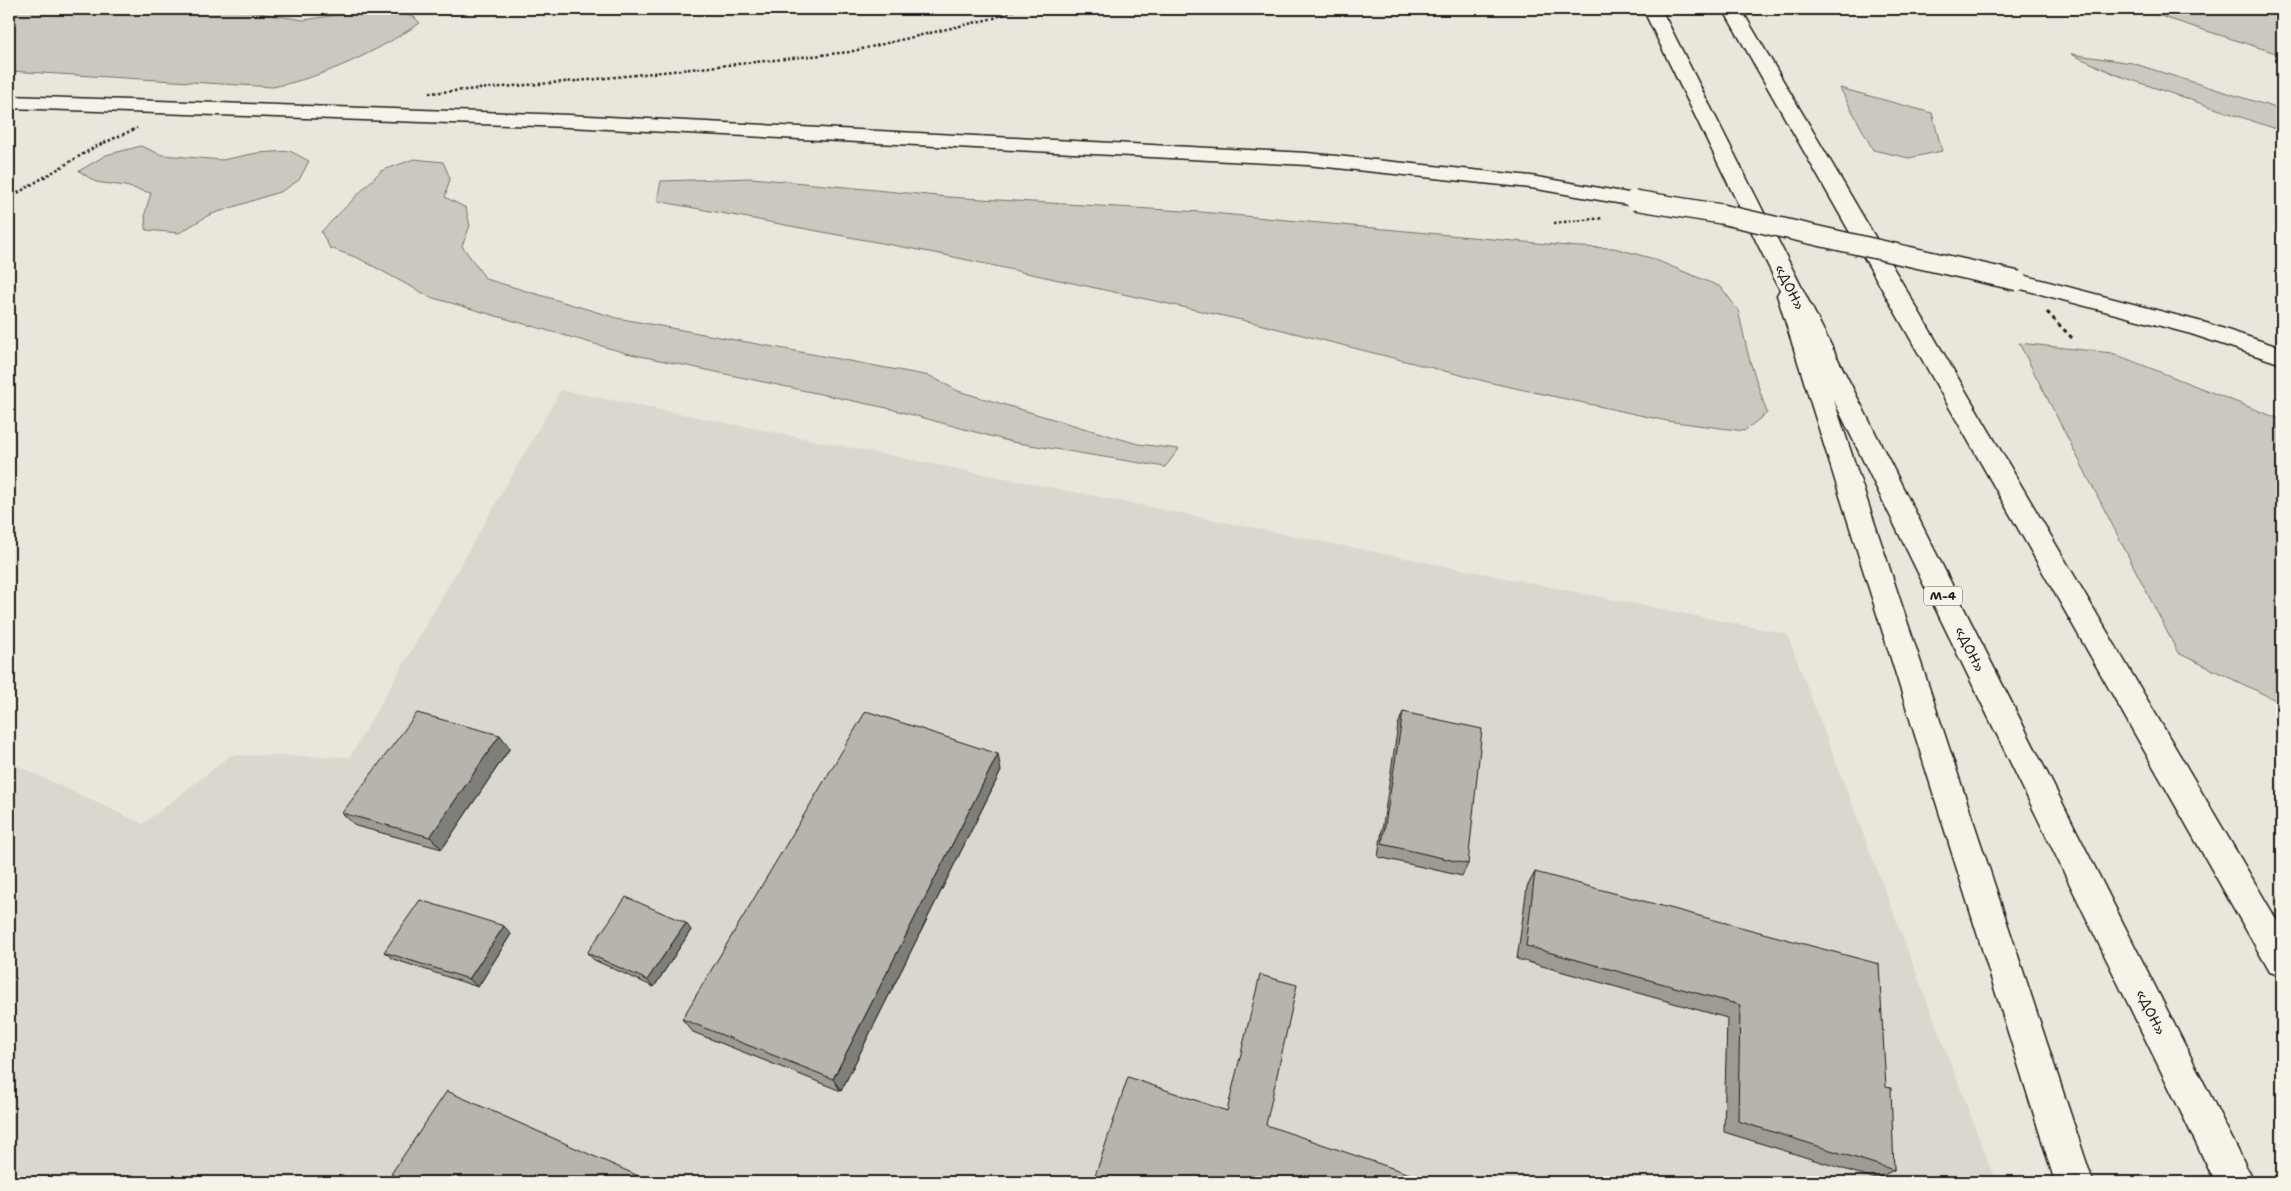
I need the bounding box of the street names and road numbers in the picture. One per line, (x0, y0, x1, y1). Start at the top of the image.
street label: «ДОН» (1771, 261, 1809, 313)
road number: М-4 (1924, 586, 1962, 606)
street label: «ДОН» (1951, 623, 1989, 675)
street label: «ДОН» (2132, 986, 2170, 1038)

